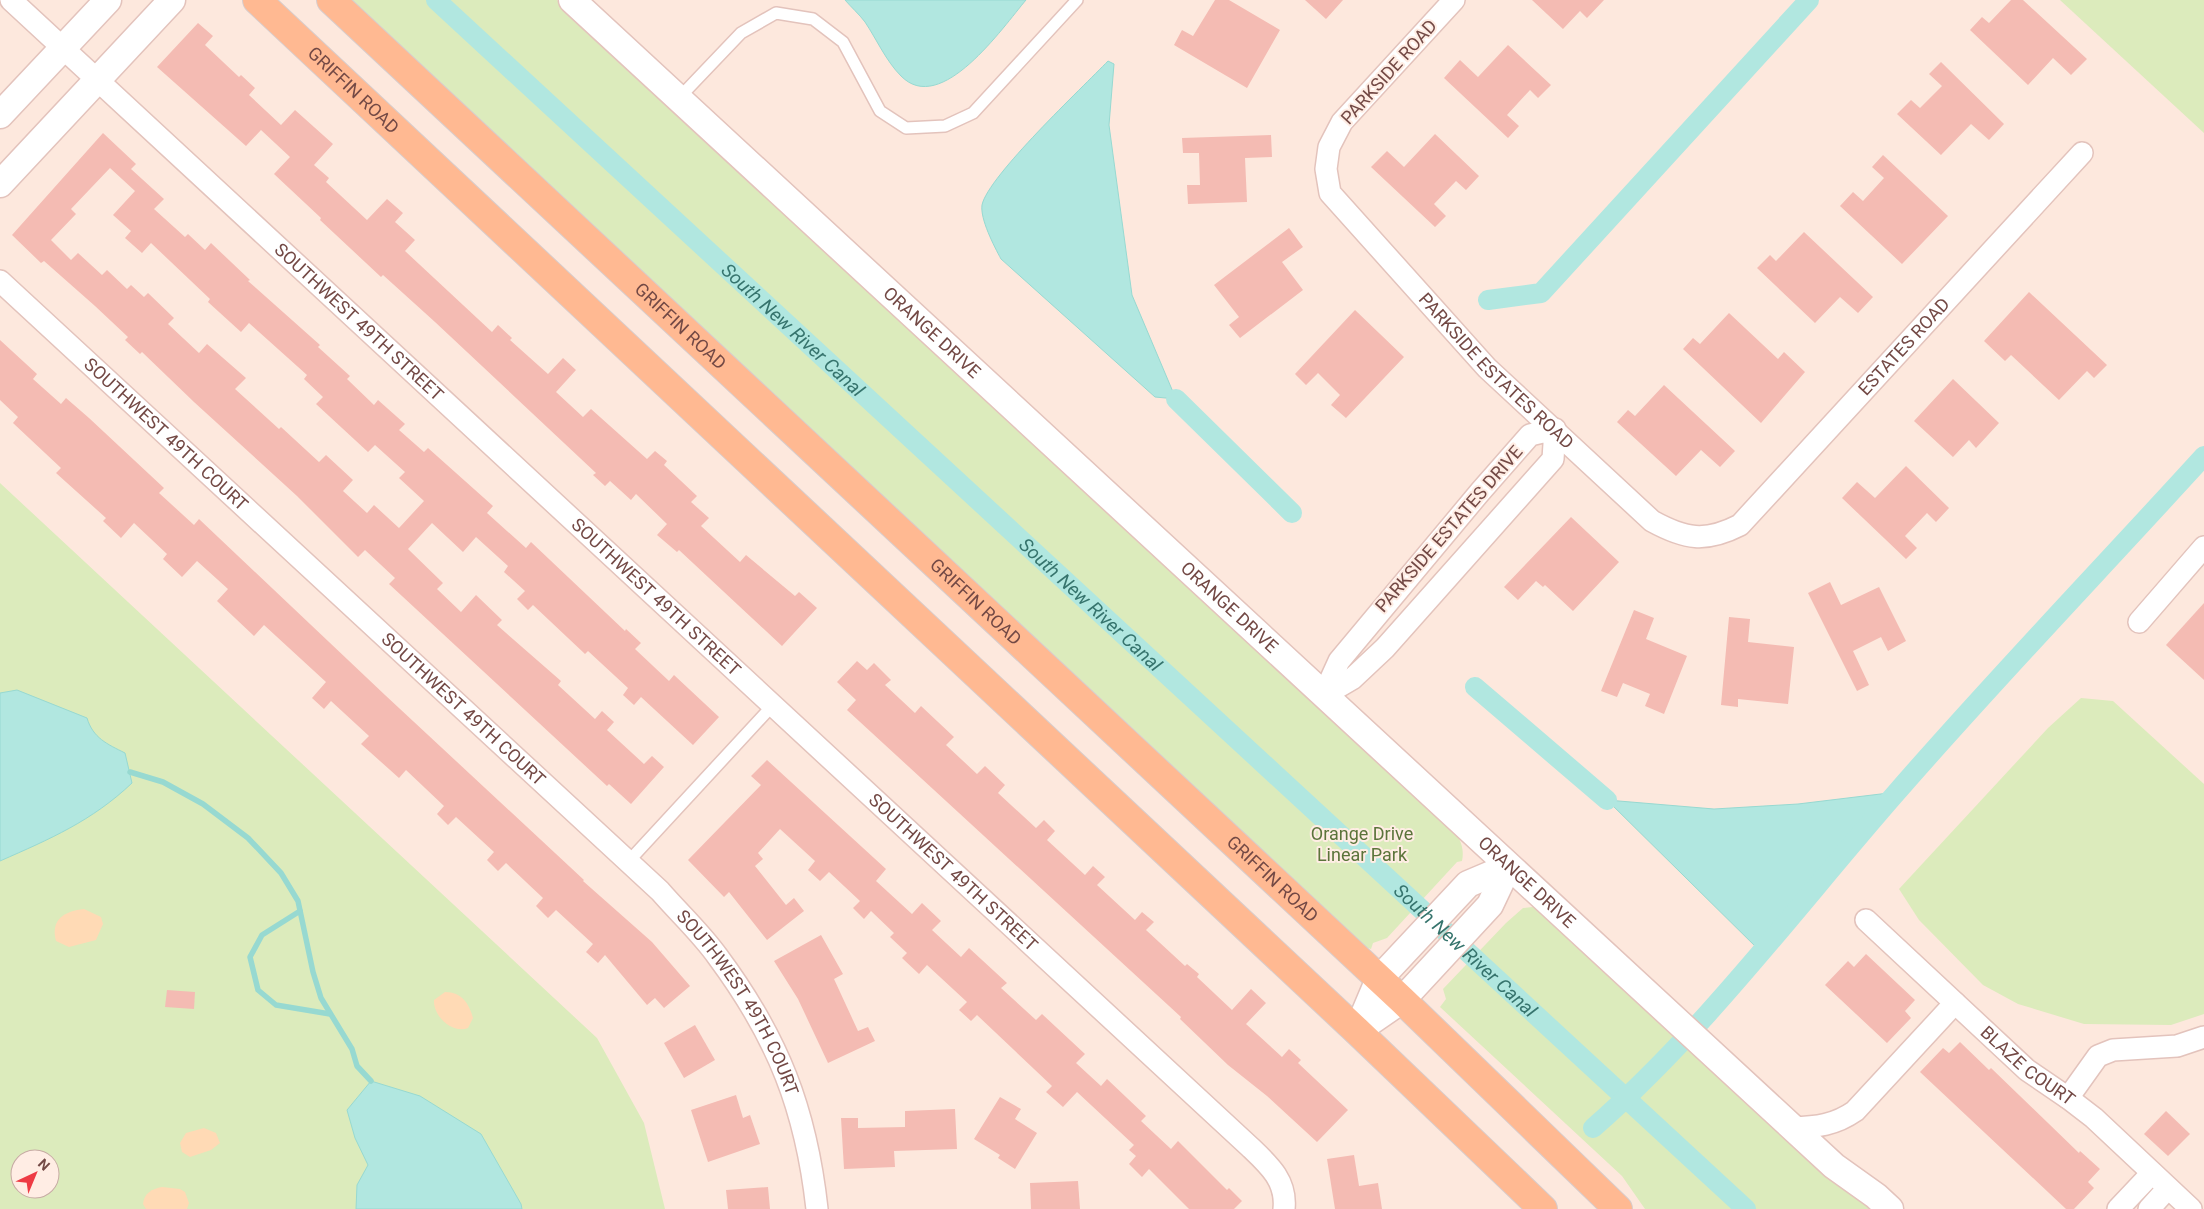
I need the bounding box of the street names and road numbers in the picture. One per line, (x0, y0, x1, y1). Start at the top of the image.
street label: PARKSIDE ROAD (1336, 15, 1441, 128)
street label: GRIFFIN ROAD (304, 42, 404, 138)
street label: SOUTHWEST 49TH STREET (270, 238, 448, 405)
street label: GRIFFIN ROAD (631, 278, 731, 374)
street label: ORANGE DRIVE (879, 282, 985, 382)
street label: PARKSIDE ESTATES ROAD (1415, 289, 1578, 453)
street label: ESTATES ROAD (1854, 293, 1954, 399)
street label: SOUTHWEST 49TH COURT (80, 353, 253, 515)
street label: PARKSIDE ESTATES DRIVE (1371, 441, 1527, 616)
street label: SOUTHWEST 49TH STREET (568, 514, 745, 680)
street label: GRIFFIN ROAD (926, 554, 1026, 649)
street label: ORANGE DRIVE (1177, 557, 1283, 657)
street label: SOUTHWEST 49TH COURT (378, 628, 550, 790)
street label: SOUTHWEST 49TH STREET (865, 789, 1042, 955)
street label: GRIFFIN ROAD (1223, 831, 1323, 926)
street label: ORANGE DRIVE (1474, 832, 1580, 932)
street label: SOUTHWEST 49TH COURT (673, 905, 803, 1098)
street label: BLAZE COURT (1977, 1021, 2080, 1110)

